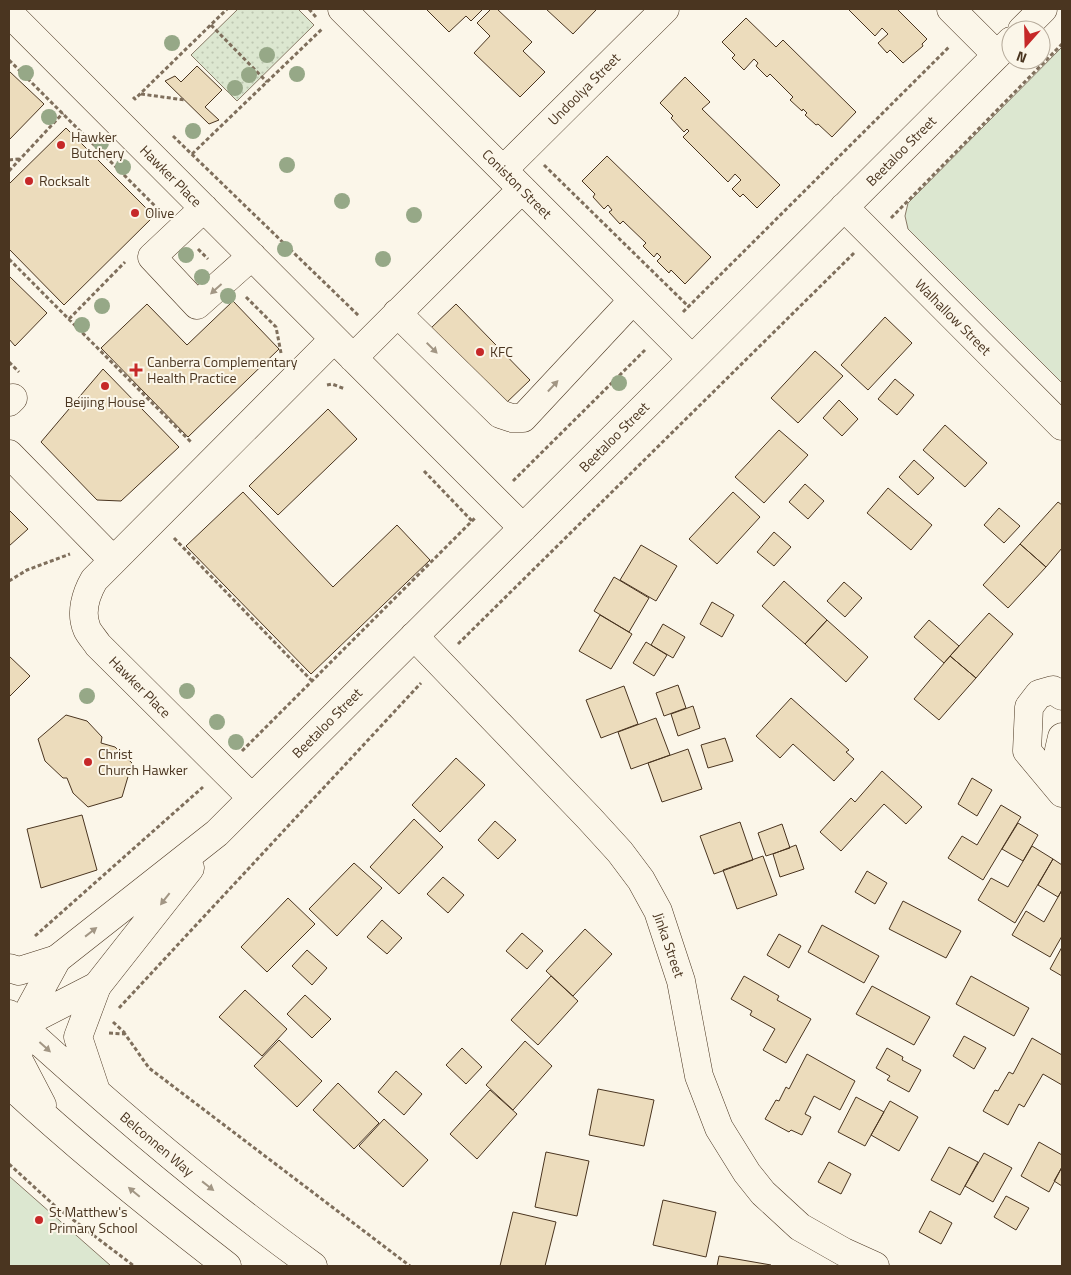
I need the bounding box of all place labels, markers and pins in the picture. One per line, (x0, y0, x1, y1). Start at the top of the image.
place label: Hawker Butchery (71, 126, 125, 163)
marker: Hawker Butchery (55, 139, 67, 151)
place label: Rocksalt (39, 170, 89, 191)
marker: Rocksalt (23, 175, 35, 187)
place label: Olive (145, 202, 174, 223)
marker: Olive (129, 207, 141, 219)
place label: KFC (490, 341, 513, 362)
marker: KFC (474, 346, 486, 358)
place label: Canberra Complementary Health Practice (147, 351, 298, 388)
marker: Canberra Complementary Health Practice (129, 363, 143, 377)
marker: Beijing House (99, 380, 111, 392)
place label: Beijing House (65, 391, 145, 412)
place label: Christ Church Hawker (98, 743, 188, 780)
marker: Christ Church Hawker (82, 756, 94, 768)
place label: St Matthew's Primary School (49, 1201, 138, 1238)
marker: St Matthew's Primary School (33, 1214, 45, 1226)

